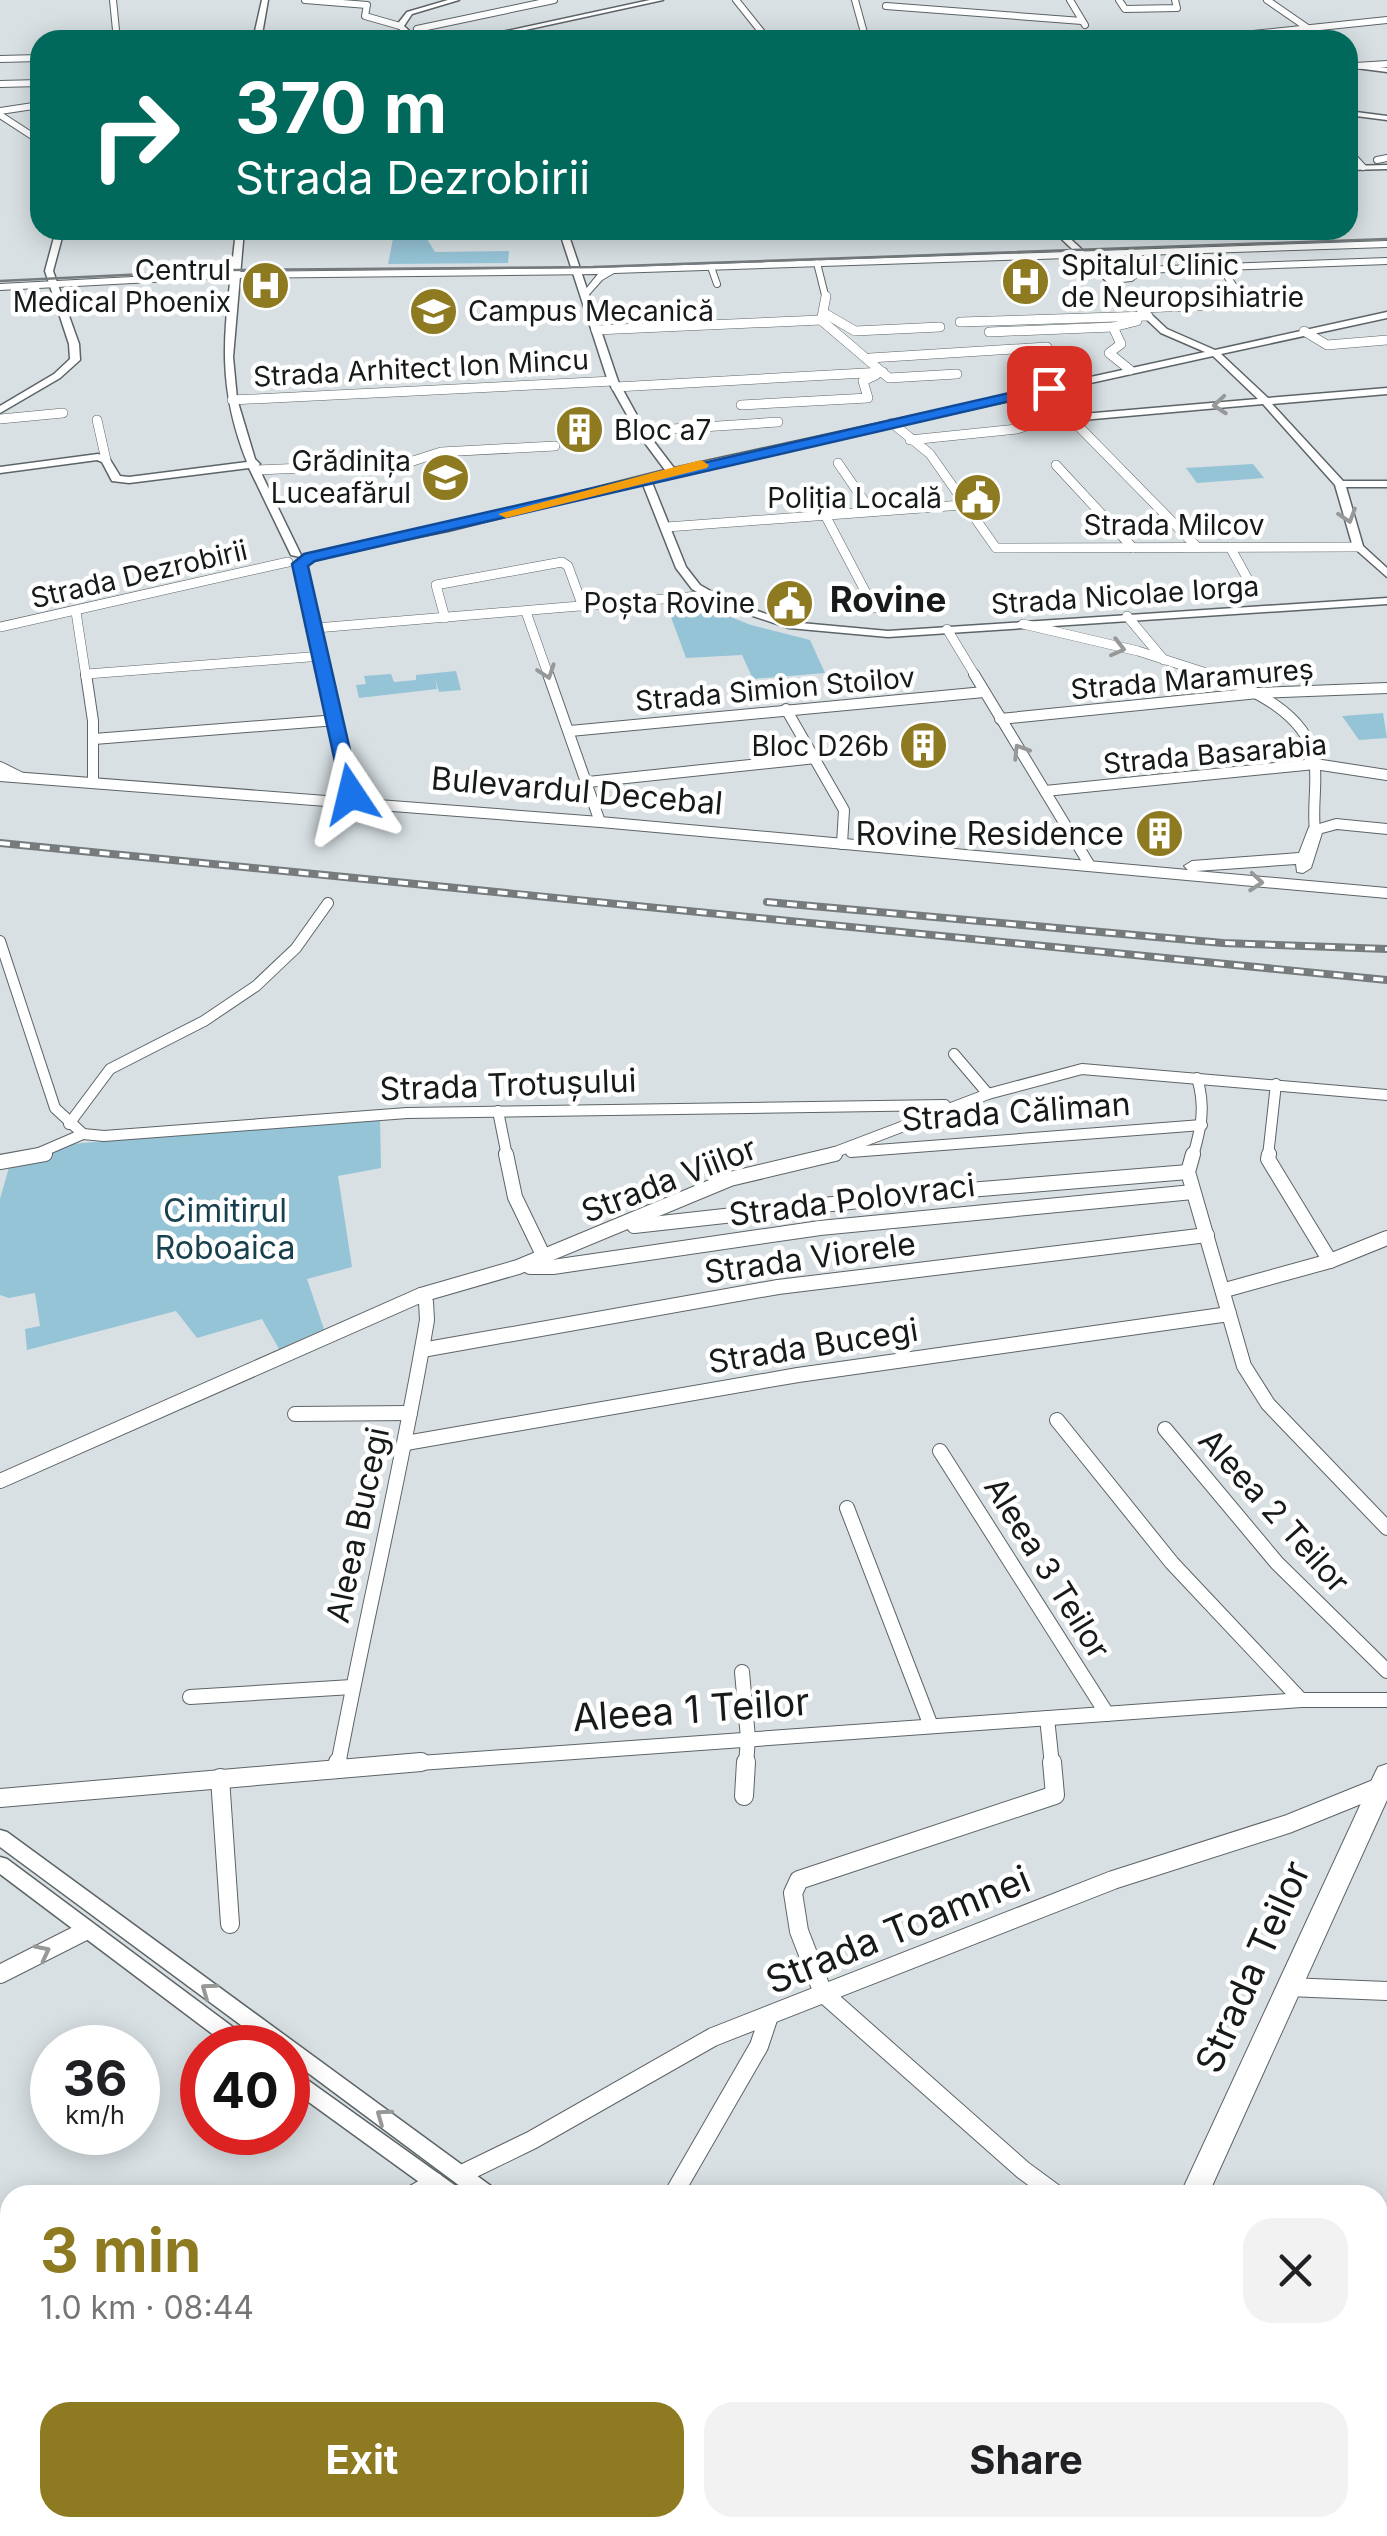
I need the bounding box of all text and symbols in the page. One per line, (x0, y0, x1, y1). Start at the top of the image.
text: 370 m (235, 65, 447, 150)
icon: right (70, 70, 200, 200)
text: Strada Dezrobirii (235, 150, 590, 205)
place label: Spitalul Clinic de Neuropsihiatrie (1061, 248, 1304, 314)
place label: Centrul Medical Phoenix (13, 253, 231, 319)
hospital icon: Spitalul Clinic de Neuropsihiatrie (1000, 255, 1052, 307)
hospital icon: Centrul Medical Phoenix (240, 260, 292, 312)
school or university icon: Campus Mecanică (407, 285, 459, 337)
place label: Campus Mecanică (468, 294, 714, 328)
street label: Strada Arhitect Ion Mincu (252, 342, 590, 394)
pin (1007, 346, 1092, 431)
icon: arrive (1022, 361, 1077, 416)
one-way arrow (1212, 394, 1228, 416)
building icon: Bloc a7 (553, 404, 605, 456)
place label: Bloc a7 (614, 413, 711, 447)
place label: Grădinița Luceafărul (271, 444, 411, 510)
school or university icon: Grădinița Luceafărul (420, 451, 472, 503)
public building icon: Poliția Locală (951, 472, 1003, 524)
place label: Poliția Locală (767, 481, 942, 515)
one-way arrow (1336, 507, 1356, 524)
street label: Strada Milcov (1084, 508, 1264, 542)
street label: Strada Dezrobirii (27, 533, 251, 615)
street label: Strada Nicolae Iorga (990, 569, 1260, 621)
public building icon: Poșta Rovine (764, 577, 816, 629)
district label: Rovine (830, 578, 946, 620)
place label: Poșta Rovine (584, 586, 755, 620)
one-way arrow (1109, 636, 1126, 657)
street label: Strada Maramureș (1069, 651, 1315, 707)
street label: Strada Simion Stoilov (634, 660, 916, 718)
one-way arrow (535, 663, 555, 680)
building icon: Bloc D26b (898, 720, 950, 772)
street label: Strada Basarabia (1102, 727, 1328, 781)
place label: Bloc D26b (751, 729, 889, 763)
position arrow (299, 742, 403, 846)
one-way arrow (1013, 744, 1032, 762)
street label: Bulevardul Decebal (430, 758, 724, 823)
building icon: Rovine Residence (1133, 808, 1185, 860)
place label: Rovine Residence (856, 814, 1124, 853)
one-way arrow (1248, 871, 1264, 893)
street label: Strada Trotușului (379, 1061, 637, 1108)
street label: Strada Căliman (900, 1084, 1132, 1139)
street label: Strada Viilor (576, 1128, 762, 1231)
street label: Strada Polovraci (727, 1165, 977, 1234)
park label: Cimitirul Roboaica (155, 1191, 295, 1267)
street label: Strada Viorele (702, 1223, 918, 1292)
street label: Strada Bucegi (705, 1310, 921, 1381)
street label: Aleea 2 Teilor (1191, 1421, 1358, 1600)
street label: Aleea Bucegi (318, 1424, 397, 1626)
street label: Aleea 3 Teilor (976, 1470, 1119, 1666)
street label: Aleea 1 Teilor (571, 1678, 811, 1740)
street label: Strada Teilor (1185, 1854, 1319, 2080)
street label: Strada Toamnei (759, 1855, 1036, 2003)
one-way arrow (33, 1945, 51, 1964)
one-way arrow (201, 1985, 219, 2002)
speed limit sign: 40 (180, 2025, 310, 2155)
text: 36 (63, 2048, 127, 2108)
text: km/h (65, 2100, 125, 2130)
one-way arrow (376, 2111, 394, 2128)
text: 3 min (40, 2214, 201, 2286)
button: close (1243, 2218, 1348, 2323)
text: 1.0 km · 08:44 (40, 2288, 254, 2327)
button: Exit (40, 2402, 684, 2517)
button: Share (704, 2402, 1348, 2517)

